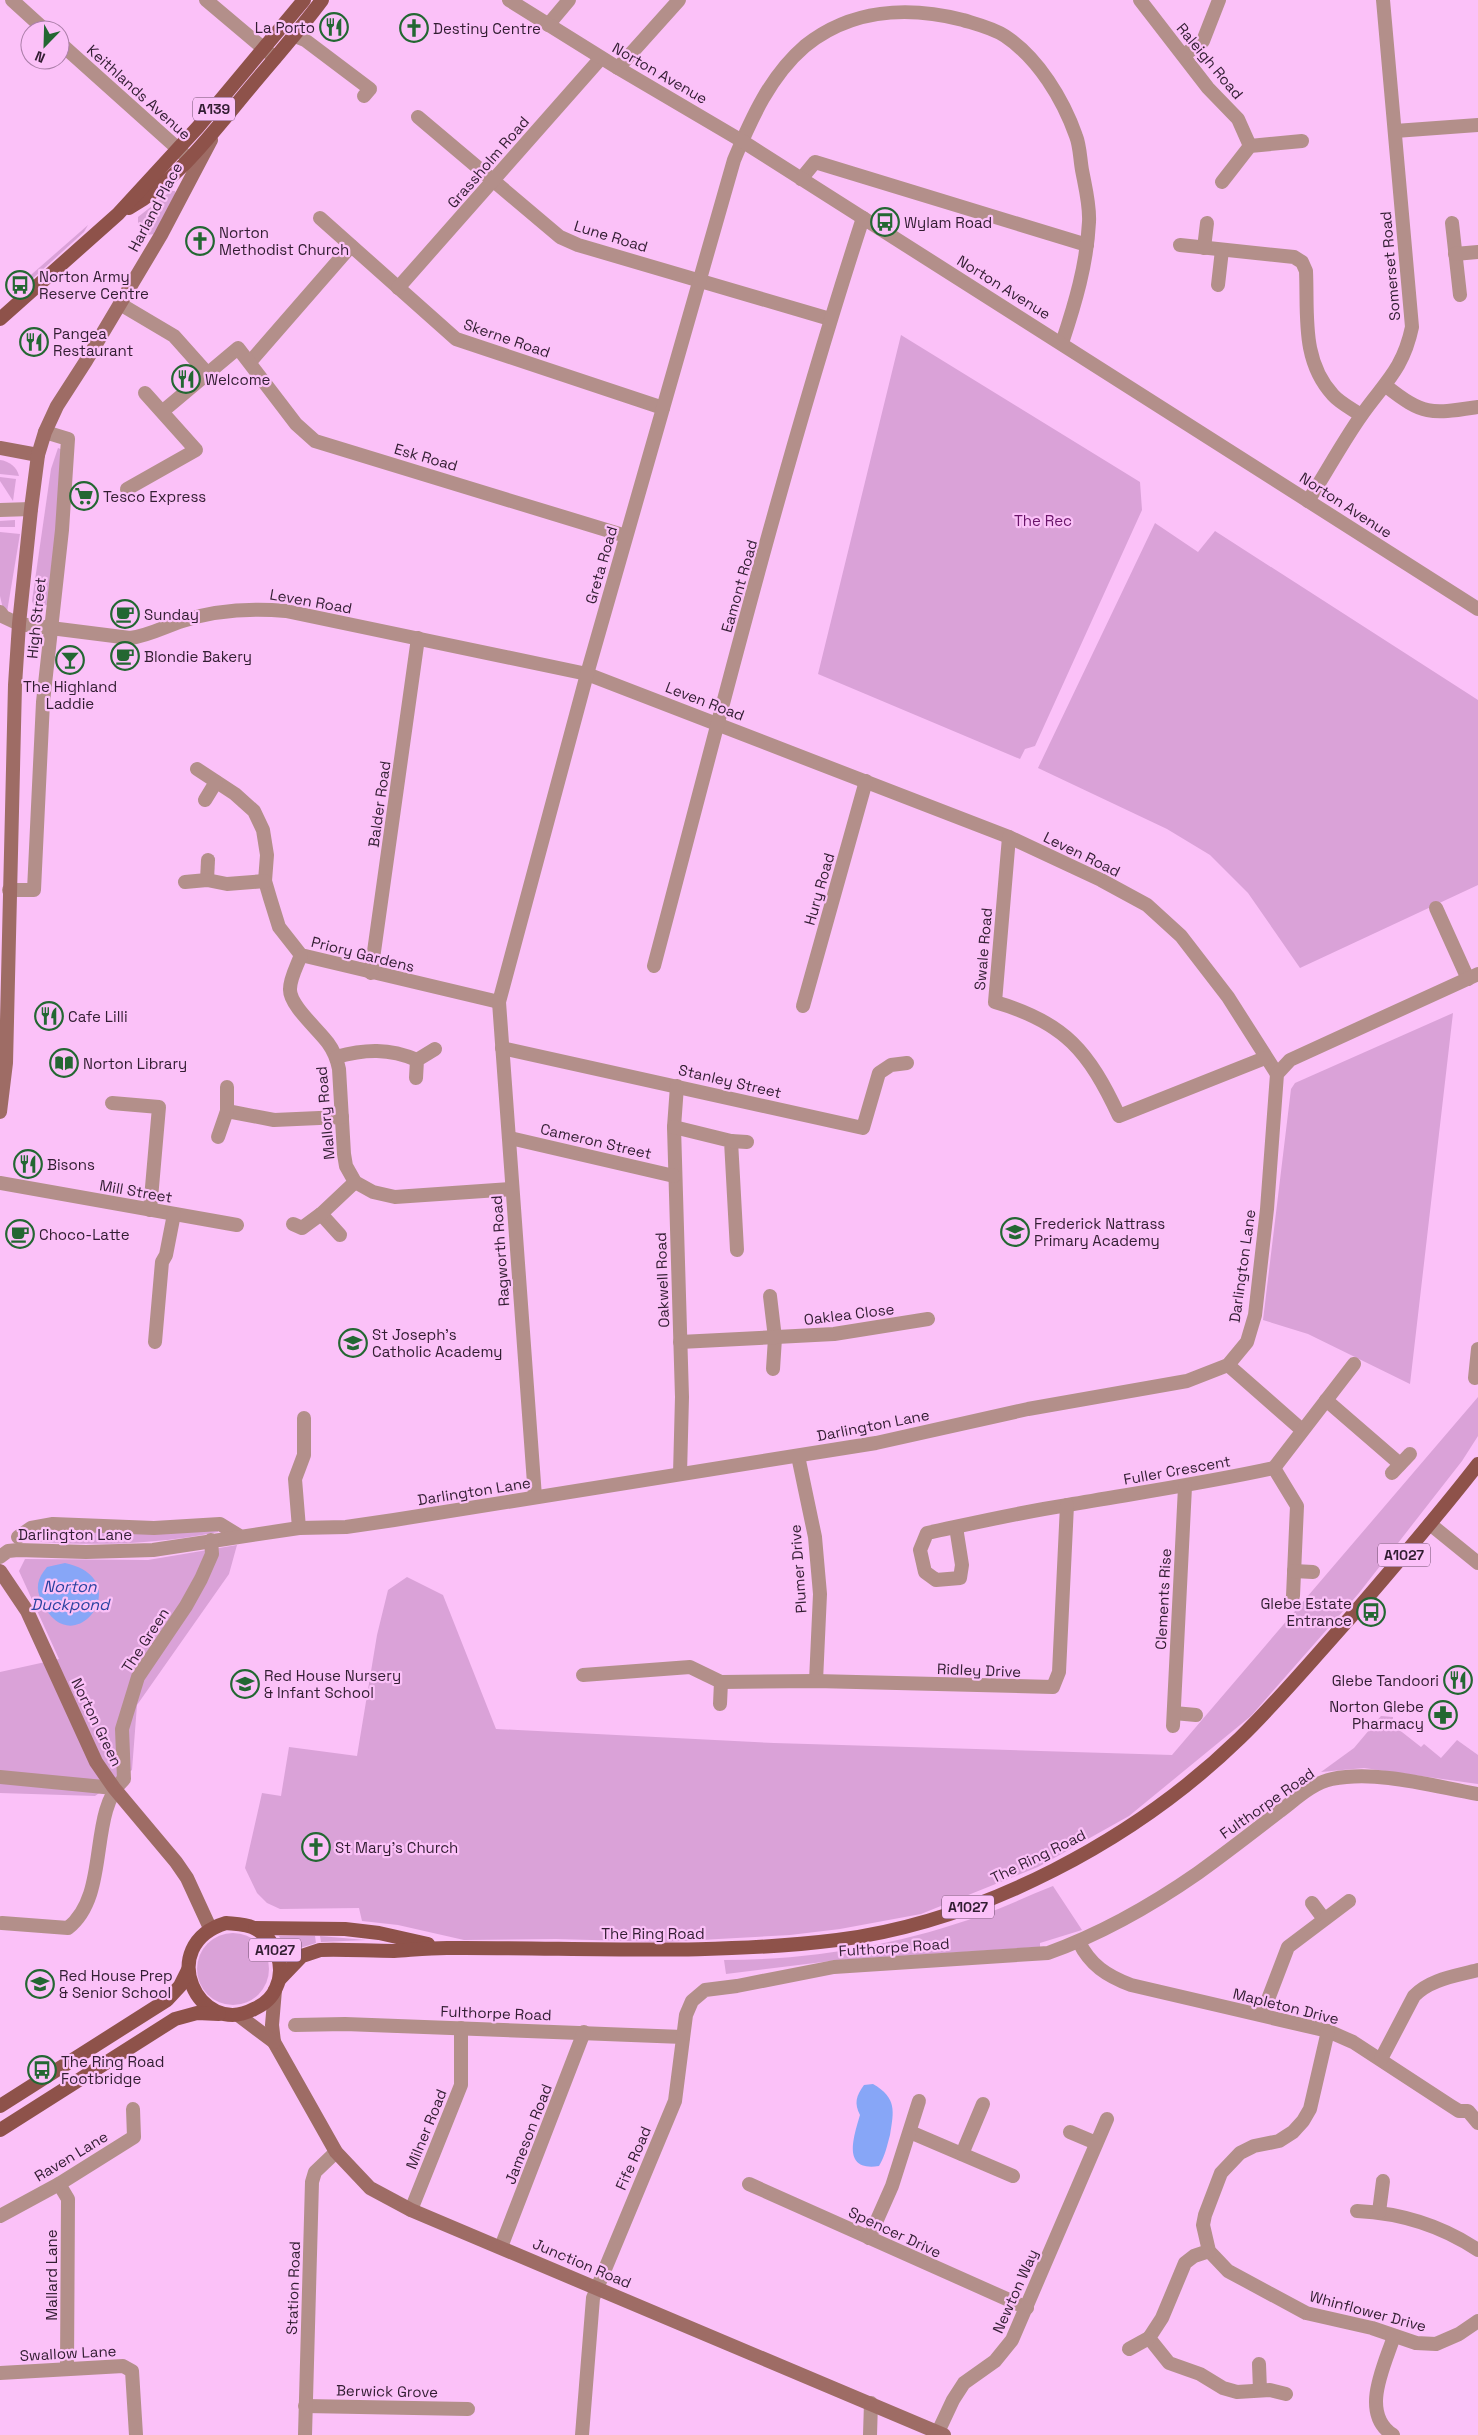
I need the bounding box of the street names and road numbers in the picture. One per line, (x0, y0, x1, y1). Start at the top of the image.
street label: Raleigh Road (1173, 19, 1247, 103)
street label: Norton Avenue (609, 38, 711, 108)
street label: Keithlands Avenue (83, 40, 195, 144)
road number: A139 (193, 98, 235, 120)
street label: Grassholm Road (443, 112, 533, 212)
street label: Harland Place (124, 159, 186, 255)
street label: Somerset Road (1376, 210, 1404, 322)
street label: Lune Road (572, 216, 650, 256)
street label: Norton Avenue (954, 251, 1054, 323)
street label: Skerne Road (461, 314, 553, 362)
street label: Esk Road (392, 439, 460, 475)
street label: Norton Avenue (1296, 468, 1396, 542)
street label: Greta Road (581, 524, 621, 606)
street label: Eamont Road (717, 537, 761, 635)
street label: High Street (22, 576, 50, 660)
street label: Leven Road (268, 584, 354, 618)
street label: Leven Road (663, 677, 747, 725)
street label: Balder Road (364, 760, 394, 848)
street label: Leven Road (1040, 827, 1124, 881)
street label: Hury Road (800, 851, 838, 927)
street label: Swale Road (970, 907, 996, 991)
street label: Priory Gardens (309, 932, 417, 976)
street label: Stanley Street (677, 1060, 784, 1102)
street label: Mallory Road (311, 1065, 339, 1161)
street label: Cameron Street (539, 1119, 654, 1163)
street label: Mill Street (98, 1175, 174, 1207)
street label: Ragworth Road (487, 1195, 513, 1307)
street label: Darlington Lane (1225, 1208, 1259, 1324)
street label: Oakwell Road (651, 1232, 673, 1328)
street label: Oaklea Close (803, 1299, 895, 1329)
street label: Darlington Lane (815, 1405, 931, 1445)
street label: Fuller Crescent (1122, 1451, 1232, 1489)
street label: Darlington Lane (416, 1473, 532, 1509)
street label: Plumer Drive (785, 1524, 811, 1614)
street label: Darlington Lane (18, 1525, 132, 1544)
road number: A1027 (1378, 1544, 1430, 1566)
street label: Clements Rise (1151, 1548, 1175, 1650)
street label: The Green (117, 1604, 173, 1676)
street label: Ridley Drive (937, 1659, 1022, 1681)
street label: Norton Green (67, 1675, 127, 1769)
street label: Fulthorpe Road (1216, 1763, 1318, 1843)
street label: The Ring Road (987, 1825, 1089, 1887)
road number: A1027 (942, 1895, 994, 1918)
street label: The Ring Road (601, 1924, 705, 1943)
street label: Fulthorpe Road (838, 1934, 950, 1960)
road number: A1027 (249, 1938, 301, 1962)
street label: Mapleton Drive (1231, 1984, 1341, 2028)
street label: Fulthorpe Road (440, 2002, 552, 2024)
street label: Jameson Road (500, 2081, 556, 2187)
street label: Milner Road (401, 2086, 451, 2172)
street label: Fife Road (611, 2123, 655, 2193)
street label: Raven Lane (31, 2127, 111, 2185)
street label: Spencer Drive (846, 2202, 945, 2262)
street label: Mallard Lane (42, 2229, 61, 2321)
street label: Junction Road (530, 2234, 634, 2292)
street label: Station Road (282, 2241, 304, 2335)
street label: Newton Way (988, 2246, 1042, 2336)
street label: Whinflower Drive (1307, 2286, 1429, 2336)
street label: Swallow Lane (19, 2341, 117, 2365)
street label: Berwick Grove (336, 2381, 438, 2401)

